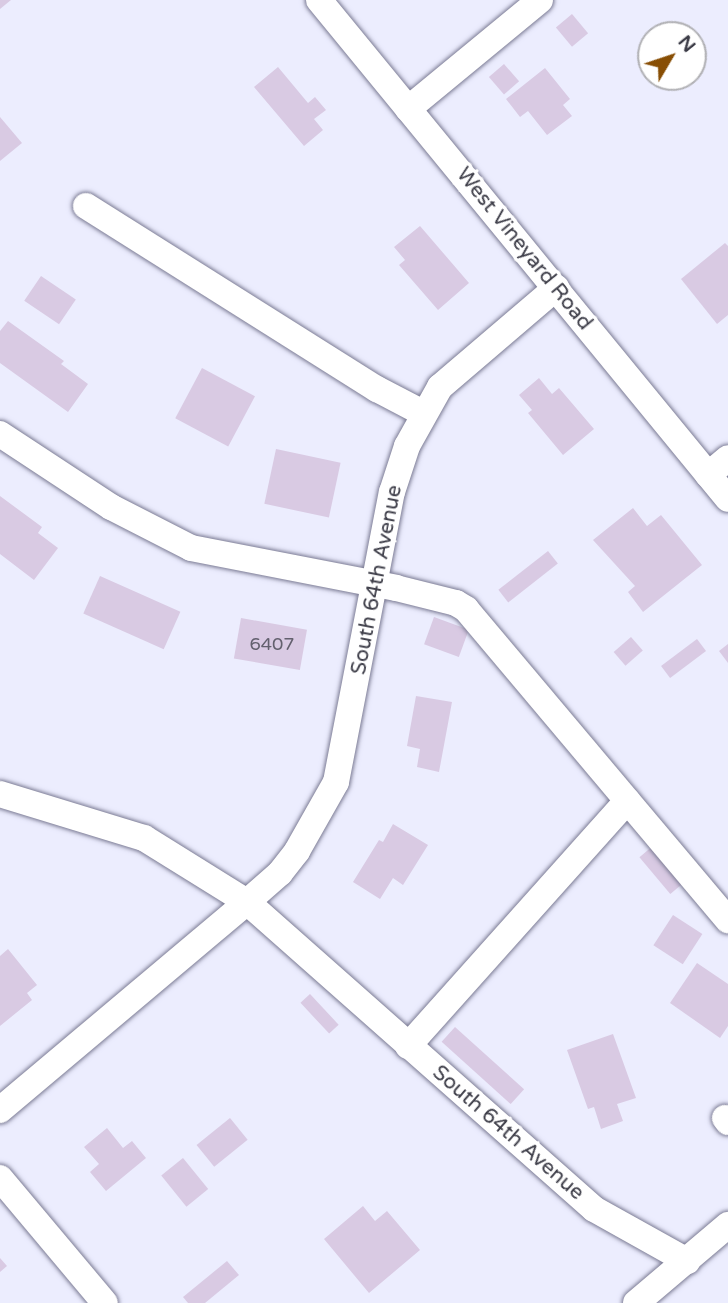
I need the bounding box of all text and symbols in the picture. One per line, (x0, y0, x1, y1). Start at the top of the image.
north arrow (637, 21, 707, 91)
text: N (673, 31, 700, 57)
street label: West Vineyard Road (451, 163, 597, 335)
street label: South 64th Avenue (346, 483, 408, 677)
house number: 6407 (249, 633, 295, 655)
street label: South 64th Avenue (427, 1060, 589, 1206)

